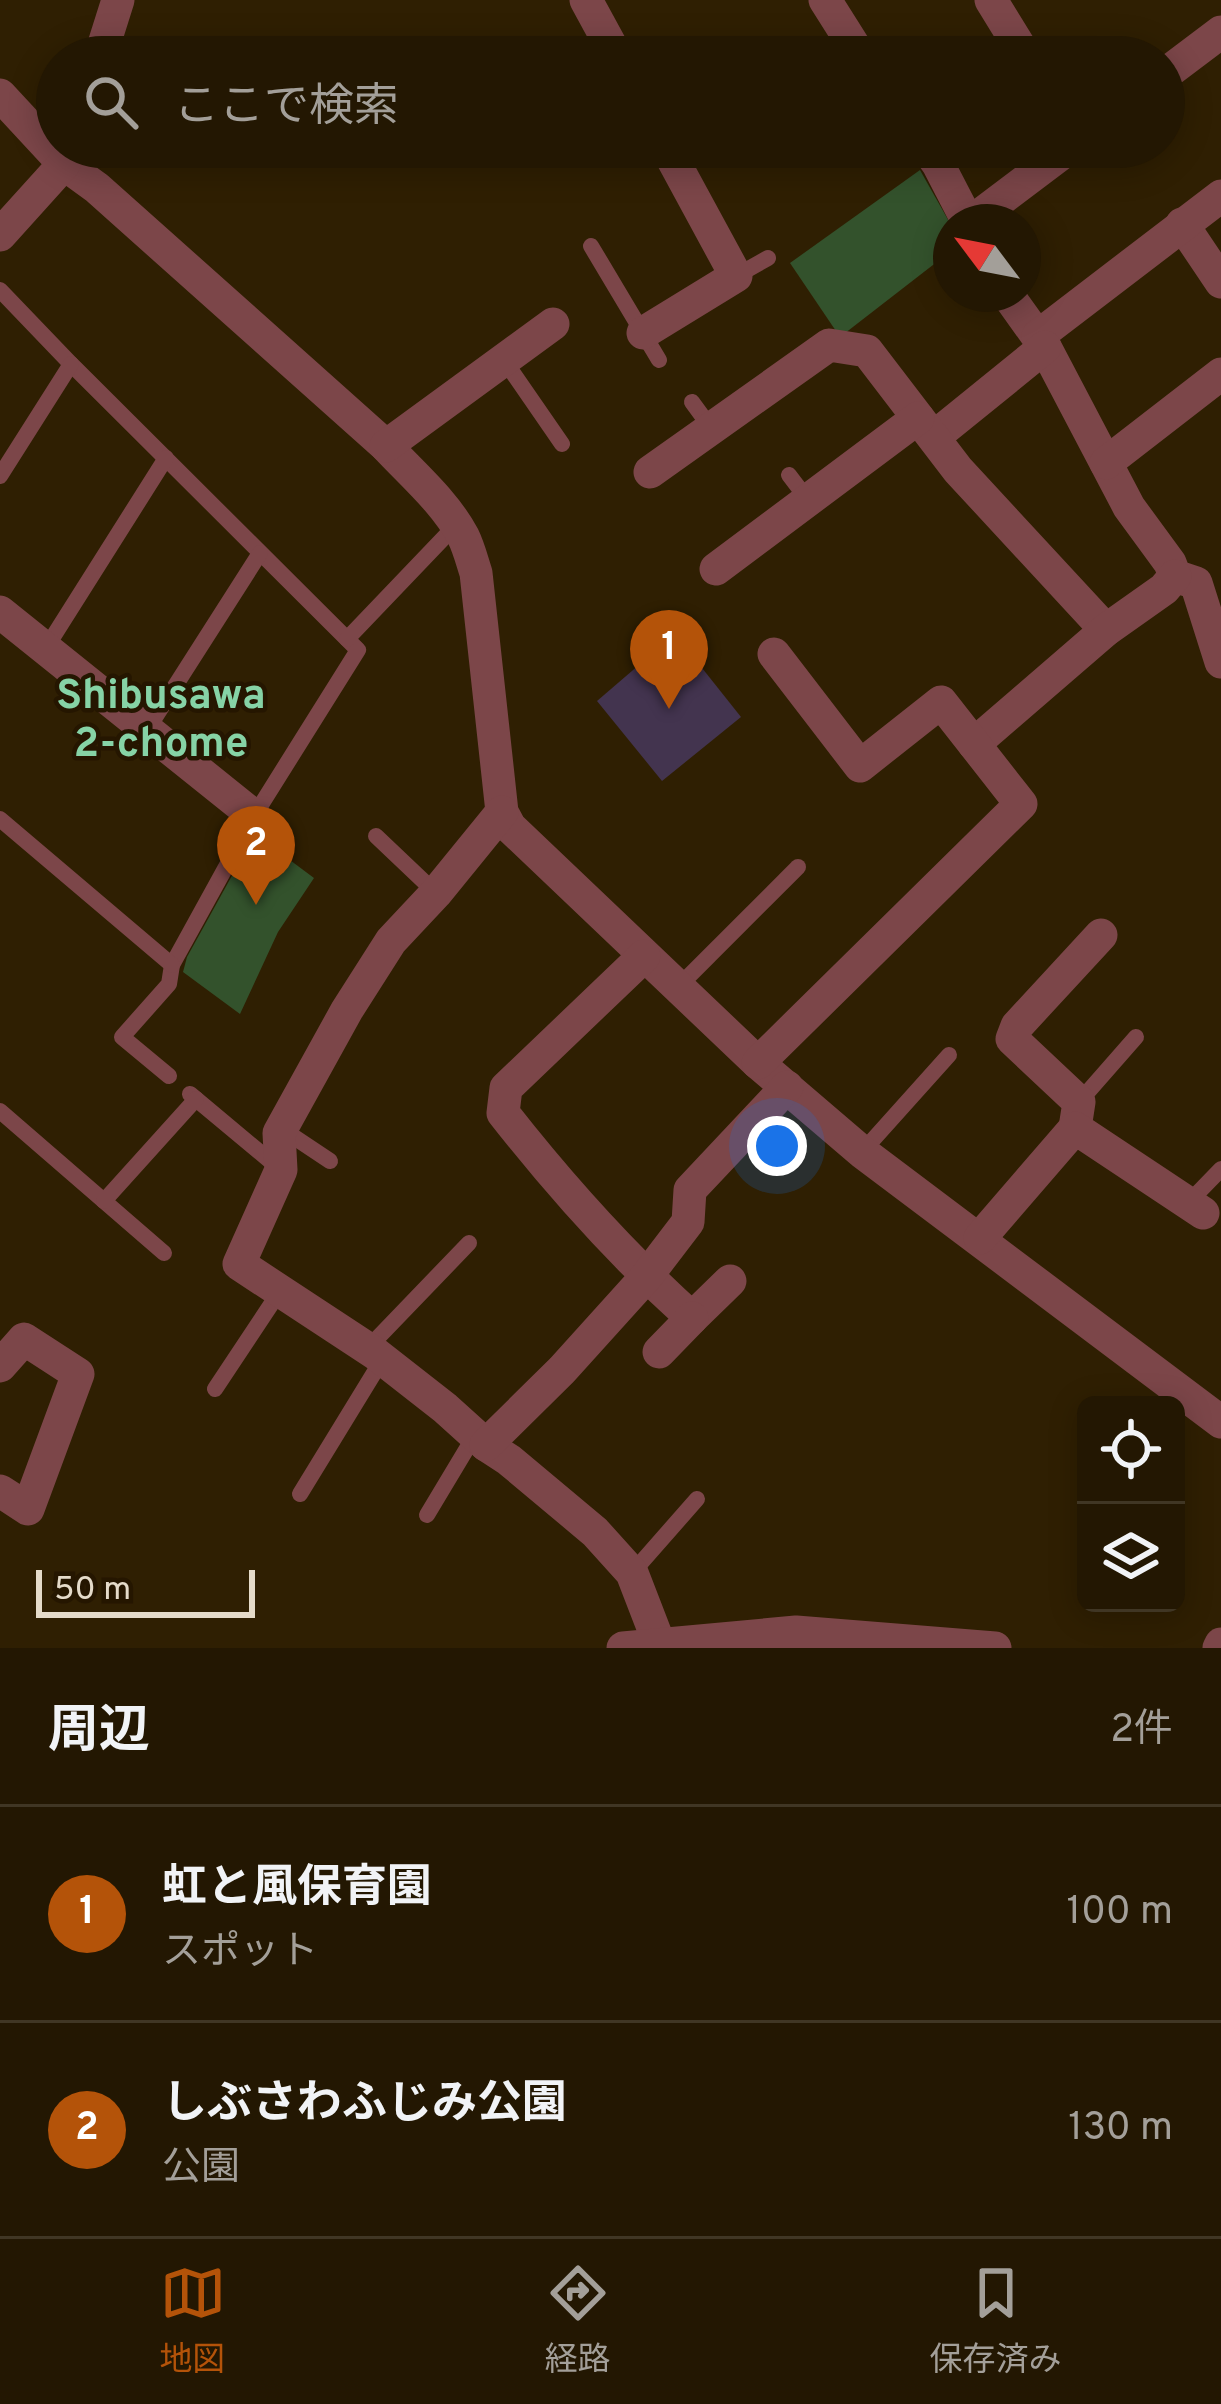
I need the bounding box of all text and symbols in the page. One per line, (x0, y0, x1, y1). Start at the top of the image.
search box (36, 36, 1185, 168)
icon: search (78, 69, 144, 135)
text: ここで検索 (174, 80, 399, 137)
north arrow (933, 204, 1041, 312)
pin: 1 (630, 610, 708, 709)
district label: Shibusawa 2-chome (56, 671, 266, 772)
pin: 2 (217, 806, 295, 905)
your location (747, 1116, 807, 1176)
map controls (1077, 1396, 1185, 1612)
button: locate (1077, 1396, 1185, 1504)
button: layers (1077, 1504, 1185, 1612)
scale bar (36, 1564, 255, 1617)
text: 50 m (54, 1570, 131, 1612)
text: 周辺 (48, 1701, 150, 1766)
text: 2件 (1110, 1707, 1173, 1756)
text: 虹と風保育園 (162, 1861, 432, 1918)
text: 1 (79, 1889, 95, 1938)
text: 100 m (1066, 1889, 1173, 1938)
text: スポット (162, 1929, 318, 1978)
text: しぶさわふじみ公園 (162, 2077, 567, 2134)
text: 2 (75, 2105, 99, 2154)
text: 130 m (1068, 2105, 1173, 2154)
text: 公園 (162, 2145, 240, 2194)
tab: 地図 (160, 2260, 226, 2383)
tab: 経路 (545, 2260, 611, 2383)
tab: 保存済み (930, 2260, 1062, 2383)

